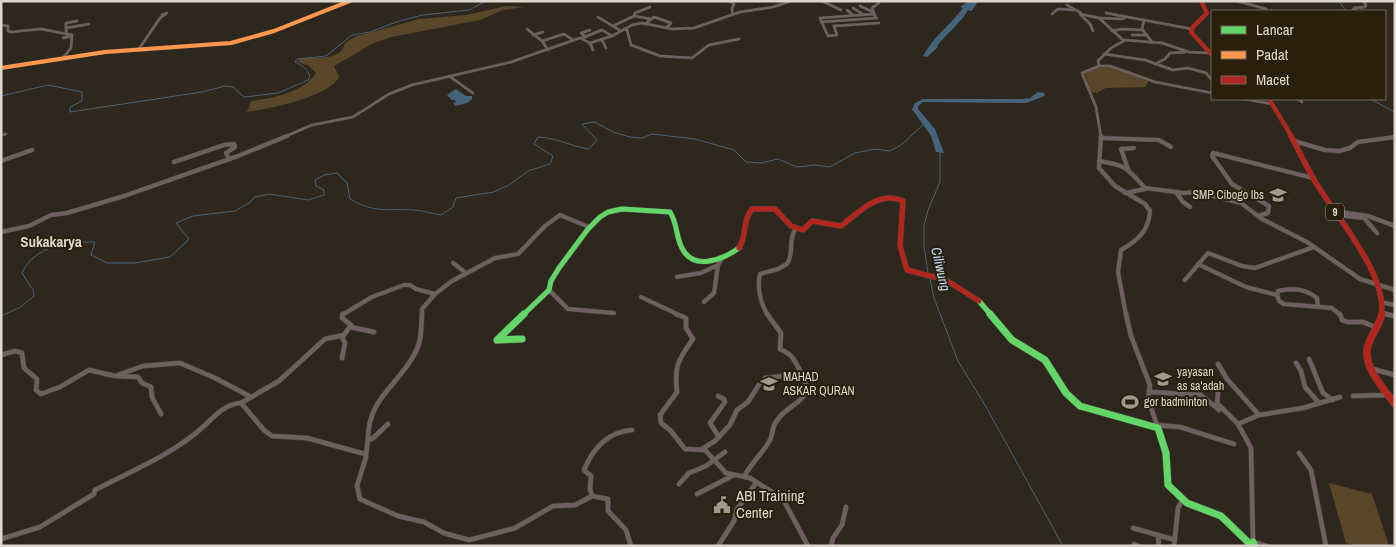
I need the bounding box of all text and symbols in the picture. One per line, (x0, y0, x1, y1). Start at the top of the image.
legend (1211, 10, 1386, 100)
text: Lancar (1256, 19, 1294, 40)
text: Padat (1256, 44, 1289, 65)
text: Macet (1256, 69, 1290, 90)
school or university icon: SMP Cibogo Ibs (1268, 185, 1288, 205)
place label: SMP Cibogo Ibs (1193, 187, 1264, 203)
road number: 9 (1326, 203, 1344, 220)
district label: Sukakarya (20, 231, 82, 252)
water label: Ciliwung (927, 245, 955, 293)
place label: yayasan as sa'adah (1177, 364, 1224, 394)
place label: MAHAD ASKAR QURAN (782, 369, 855, 399)
school or university icon: yayasan as sa'adah (1153, 369, 1173, 389)
school or university icon: MAHAD ASKAR QURAN (759, 374, 779, 394)
sports icon: gor badminton (1120, 392, 1140, 412)
place label: gor badminton (1144, 394, 1207, 410)
place label: ABI Training Center (735, 485, 805, 523)
public building icon: ABI Training Center (712, 495, 732, 515)

